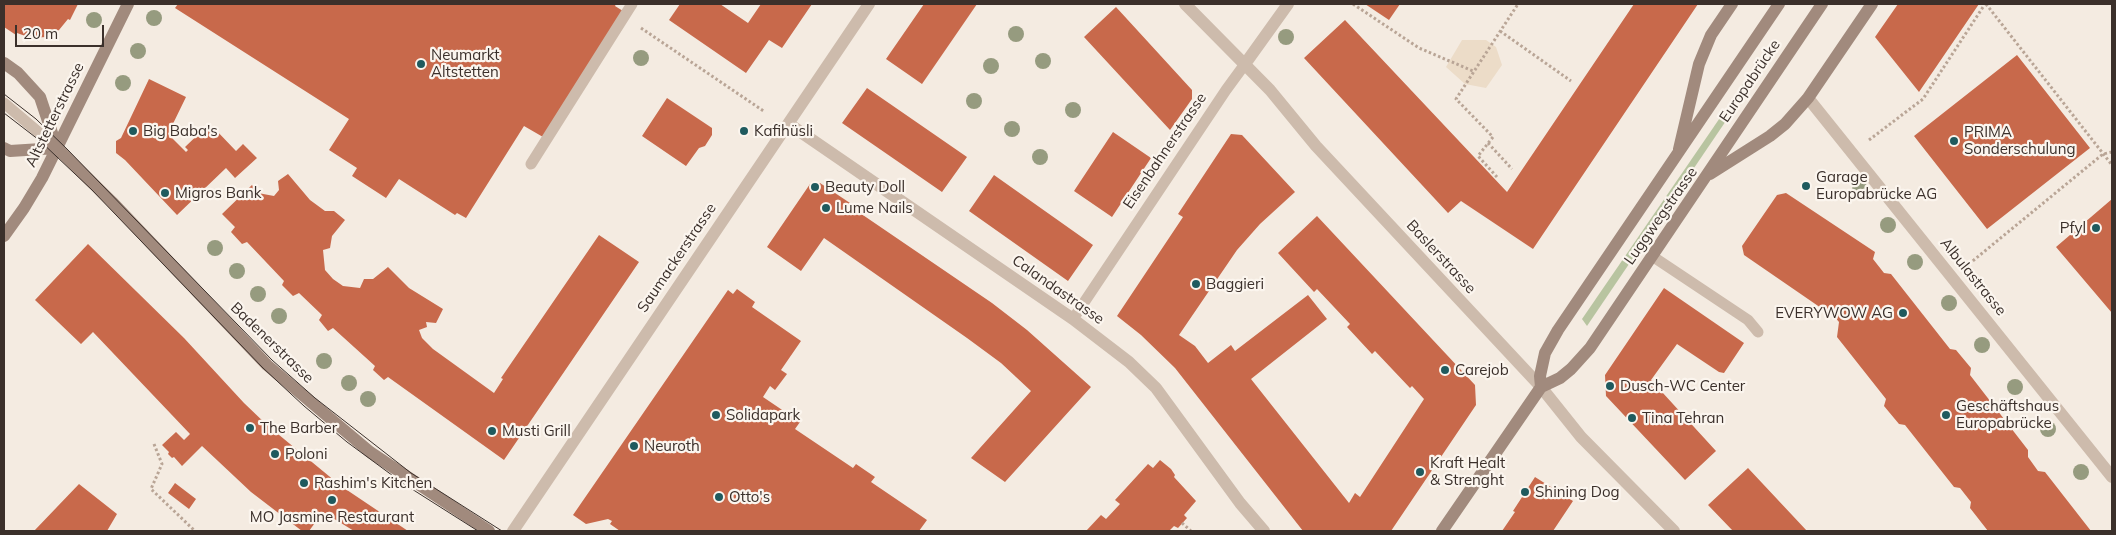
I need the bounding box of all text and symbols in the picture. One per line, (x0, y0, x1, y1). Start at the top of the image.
scale bar (18, 15, 106, 47)
text: 20 m (23, 24, 58, 43)
street label: Europabrücke (1716, 36, 1784, 126)
place label: Neumarkt Altstetten (431, 46, 499, 81)
marker: Neumarkt Altstetten (415, 58, 427, 70)
street label: Altstetterstrasse (22, 60, 88, 170)
street label: Eisenbahnerstrasse (1120, 90, 1210, 212)
place label: Big Baba's (143, 122, 218, 140)
place label: Kafihüsli (754, 122, 813, 140)
place label: PRIMA Sonderschulung (1964, 123, 2076, 158)
marker: Big Baba's (127, 125, 139, 137)
marker: Kafihüsli (738, 125, 750, 137)
marker: PRIMA Sonderschulung (1948, 135, 1960, 147)
street label: Luggwegstrasse (1621, 164, 1701, 268)
place label: Garage Europabrücke AG (1816, 168, 1937, 203)
place label: Beauty Doll (825, 178, 905, 196)
marker: Garage Europabrücke AG (1800, 180, 1812, 192)
marker: Beauty Doll (809, 181, 821, 193)
place label: Migros Bank (175, 184, 261, 202)
marker: Migros Bank (159, 187, 171, 199)
place label: Lume Nails (836, 199, 913, 217)
street label: Saumackerstrasse (634, 200, 720, 316)
marker: Lume Nails (820, 202, 832, 214)
street label: Baslerstrasse (1402, 217, 1480, 297)
place label: Pfyl (2060, 219, 2086, 237)
marker: Pfyl (2090, 222, 2102, 234)
street label: Albulastrasse (1936, 234, 2010, 320)
street label: Calandastrasse (1008, 252, 1108, 328)
place label: Baggieri (1206, 275, 1264, 293)
marker: Baggieri (1190, 278, 1202, 290)
street label: Badenerstrasse (227, 299, 317, 387)
place label: EVERYWOW AG (1775, 304, 1893, 322)
marker: EVERYWOW AG (1897, 307, 1909, 319)
place label: Carejob (1455, 361, 1509, 379)
marker: Carejob (1439, 364, 1451, 376)
place label: Dusch-WC Center (1620, 377, 1745, 395)
marker: Dusch-WC Center (1604, 380, 1616, 392)
place label: Geschäftshaus Europabrücke (1956, 397, 2059, 432)
place label: Solidapark (726, 406, 800, 424)
marker: Solidapark (710, 409, 722, 421)
place label: Tina Tehran (1642, 409, 1724, 427)
marker: Geschäftshaus Europabrücke (1940, 409, 1952, 421)
marker: Tina Tehran (1626, 412, 1638, 424)
place label: The Barber (260, 419, 337, 437)
marker: The Barber (244, 422, 256, 434)
place label: Musti Grill (502, 422, 571, 440)
marker: Musti Grill (486, 425, 498, 437)
place label: Neuroth (644, 437, 700, 455)
marker: Neuroth (628, 440, 640, 452)
place label: Poloni (285, 445, 327, 463)
marker: Poloni (269, 448, 281, 460)
place label: Kraft Healt & Strenght (1430, 454, 1505, 489)
marker: Kraft Healt & Strenght (1414, 466, 1426, 478)
place label: Rashim's Kitchen (314, 474, 432, 492)
marker: Rashim's Kitchen (298, 477, 310, 489)
place label: Shining Dog (1535, 483, 1620, 501)
marker: Shining Dog (1519, 486, 1531, 498)
place label: Otto's (729, 488, 770, 506)
marker: Otto's (713, 491, 725, 503)
marker: MO Jasmine Restaurant (326, 494, 338, 506)
place label: MO Jasmine Restaurant (250, 508, 414, 526)

